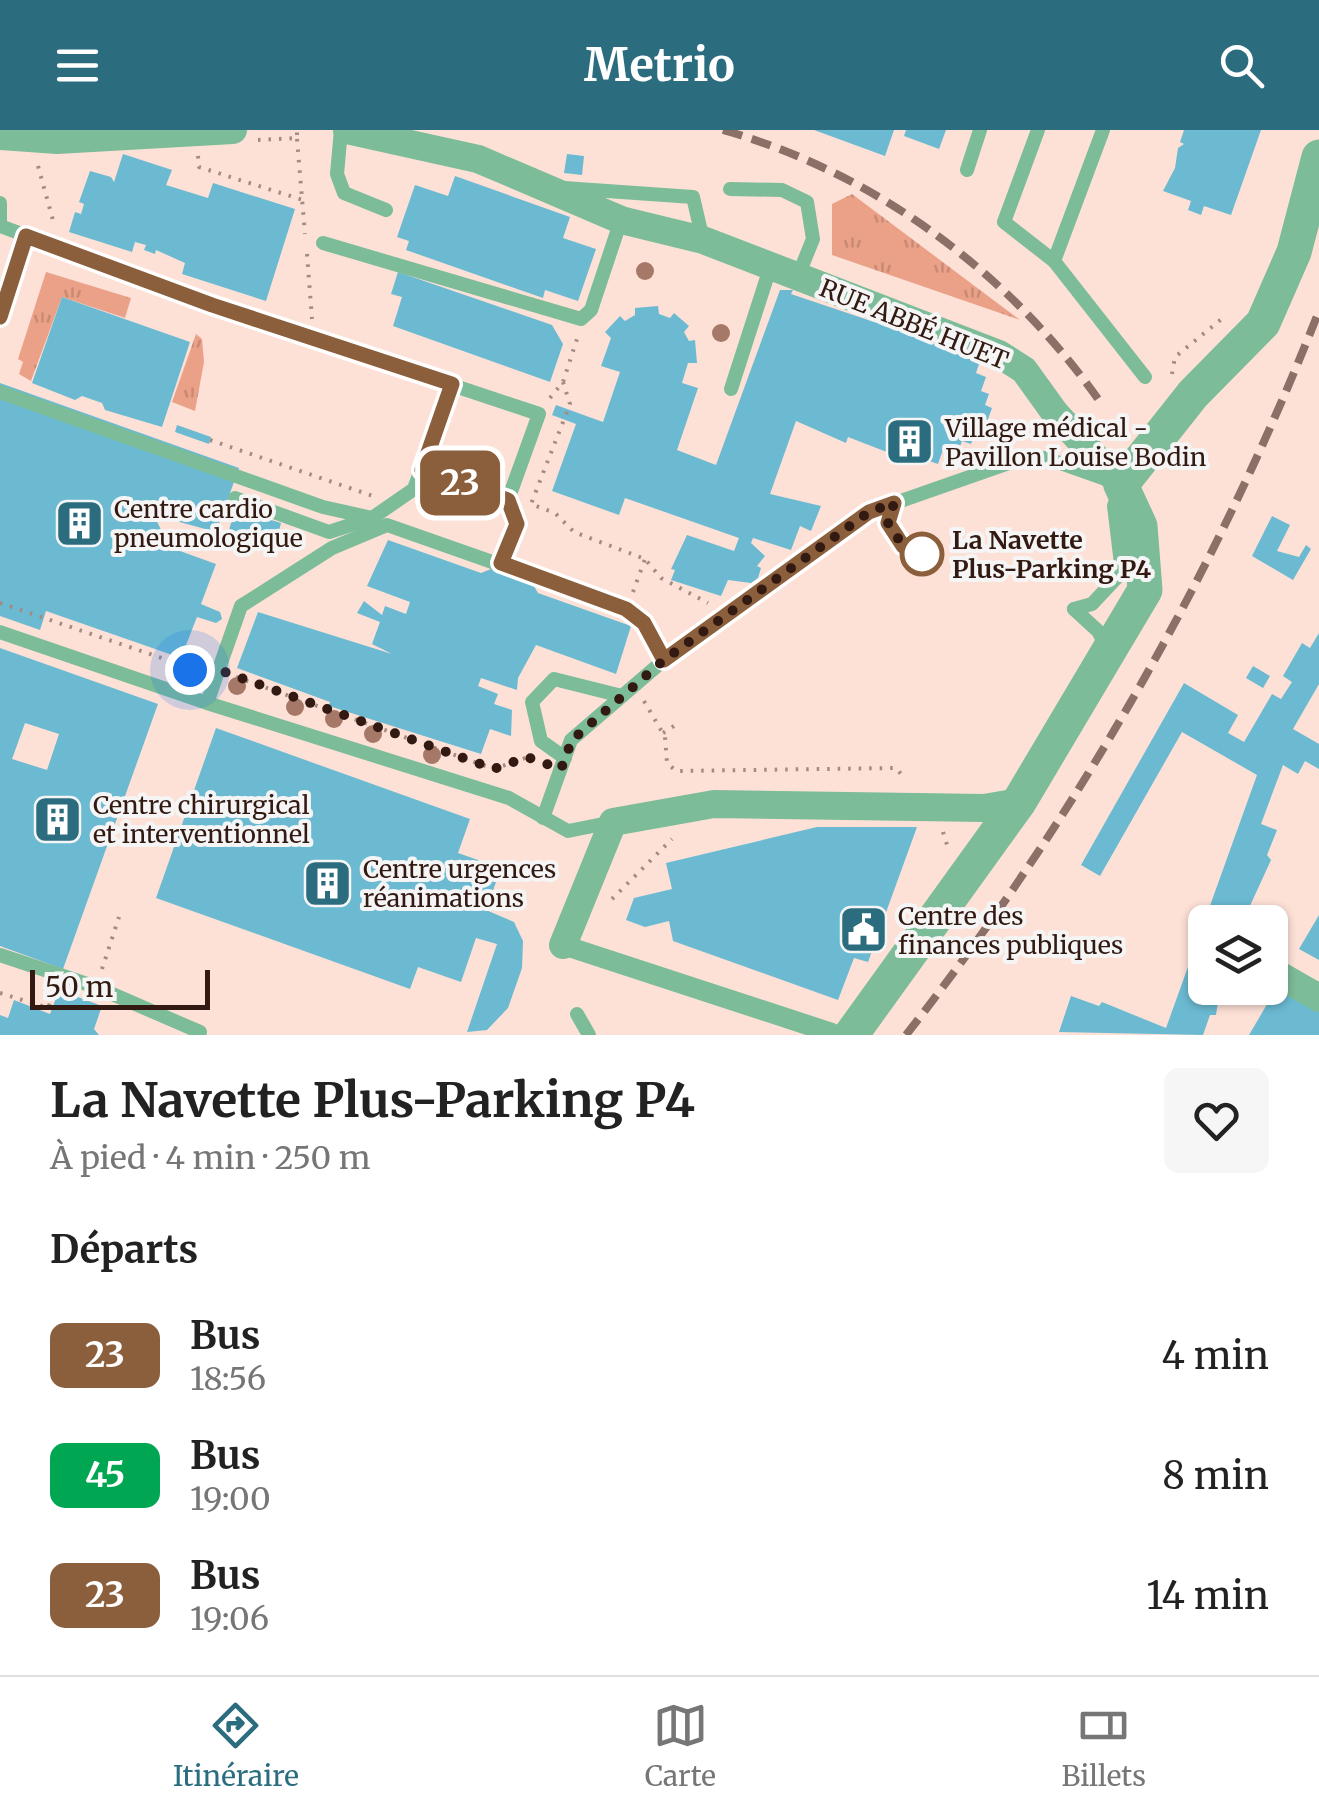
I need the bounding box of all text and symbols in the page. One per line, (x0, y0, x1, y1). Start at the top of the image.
text: Metrio (584, 37, 735, 93)
icon: menu (50, 38, 105, 93)
icon: search (1214, 38, 1269, 93)
street label: RUE ABBÉ HUET (815, 272, 1013, 376)
place label: Village médical - Pavillon Louise Bodin (944, 412, 1206, 473)
building icon: Village médical - Pavillon Louise Bodin (884, 416, 936, 468)
line badge: 23 (415, 450, 505, 516)
text: 23 (440, 461, 480, 505)
place label: Centre cardio pneumologique (114, 493, 303, 554)
building icon: Centre cardio pneumologique (53, 497, 105, 549)
place label: La Navette Plus-Parking P4 (952, 524, 1151, 585)
marker: La Navette Plus-Parking P4 (901, 533, 943, 575)
your location (165, 645, 215, 695)
place label: Centre chirurgical et interventionnel (93, 789, 310, 850)
building icon: Centre chirurgical et interventionnel (32, 793, 84, 845)
place label: Centre urgences réanimations (363, 853, 556, 914)
building icon: Centre urgences réanimations (302, 857, 354, 909)
place label: Centre des finances publiques (898, 900, 1123, 961)
public building icon: Centre des finances publiques (837, 904, 889, 956)
map controls (1188, 905, 1288, 1005)
button: layers (1188, 905, 1288, 1005)
scale bar (30, 965, 210, 1010)
text: 50 m (45, 969, 113, 1005)
button: heart (1164, 1068, 1269, 1173)
text: La Navette Plus-Parking P4 (50, 1070, 695, 1130)
text: À pied · 4 min · 250 m (50, 1138, 371, 1178)
text: Départs (50, 1226, 198, 1273)
text: Bus (190, 1312, 260, 1359)
text: 4 min (1161, 1332, 1269, 1379)
text: 23 (85, 1333, 125, 1377)
text: 18:56 (190, 1359, 266, 1399)
text: Bus (190, 1432, 260, 1479)
text: 8 min (1162, 1452, 1269, 1499)
text: 45 (85, 1453, 125, 1497)
text: 19:00 (190, 1479, 271, 1519)
text: Bus (190, 1552, 260, 1599)
text: 14 min (1146, 1572, 1269, 1619)
text: 23 (85, 1573, 125, 1617)
text: 19:06 (190, 1599, 269, 1639)
tab: Itinéraire (173, 1698, 299, 1794)
tab: Carte (645, 1698, 716, 1794)
tab: Billets (1062, 1698, 1146, 1794)

